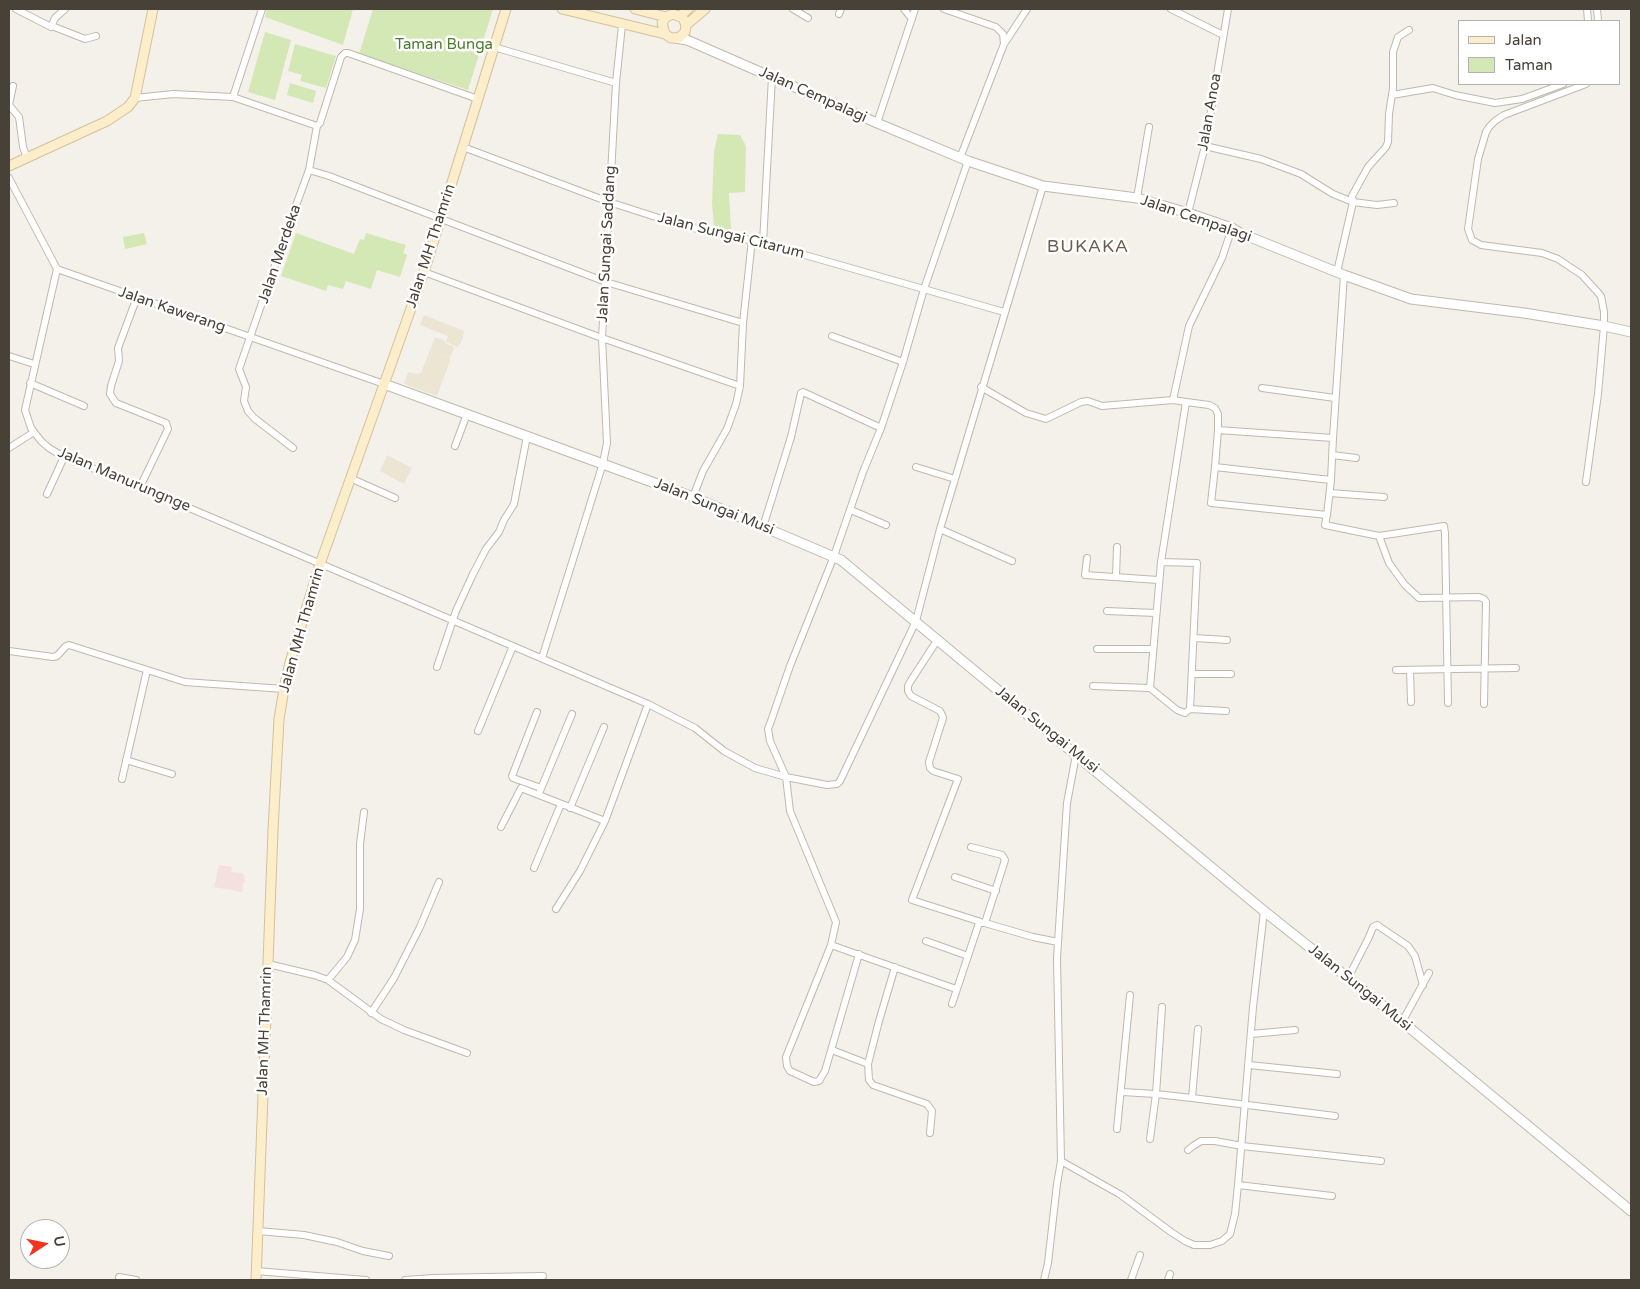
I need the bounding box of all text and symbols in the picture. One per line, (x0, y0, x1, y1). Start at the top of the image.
legend (1458, 20, 1620, 85)
text: Jalan (1505, 31, 1542, 49)
park label: Taman Bunga (395, 36, 493, 54)
text: Taman (1505, 56, 1553, 74)
street label: Jalan Cempalagi (756, 63, 870, 127)
street label: Jalan Anoa (1194, 72, 1226, 152)
street label: Jalan Sungai Saddang (594, 165, 620, 323)
street label: Jalan MH Thamrin (402, 182, 460, 310)
street label: Jalan Cempalagi (1138, 192, 1254, 246)
street label: Jalan Merdeka (255, 202, 305, 306)
street label: Jalan Sungai Citarum (656, 209, 806, 263)
district label: BUKAKA (1046, 236, 1130, 258)
street label: Jalan Kawerang (116, 283, 228, 337)
street label: Jalan Manurungnge (55, 444, 193, 516)
street label: Jalan Sungai Musi (651, 475, 777, 539)
street label: Jalan MH Thamrin (276, 565, 328, 695)
street label: Jalan Sungai Musi (992, 683, 1102, 777)
street label: Jalan Sungai Musi (1305, 941, 1415, 1035)
street label: Jalan MH Thamrin (254, 966, 276, 1096)
north arrow (20, 1219, 70, 1269)
text: U (50, 1234, 69, 1248)

